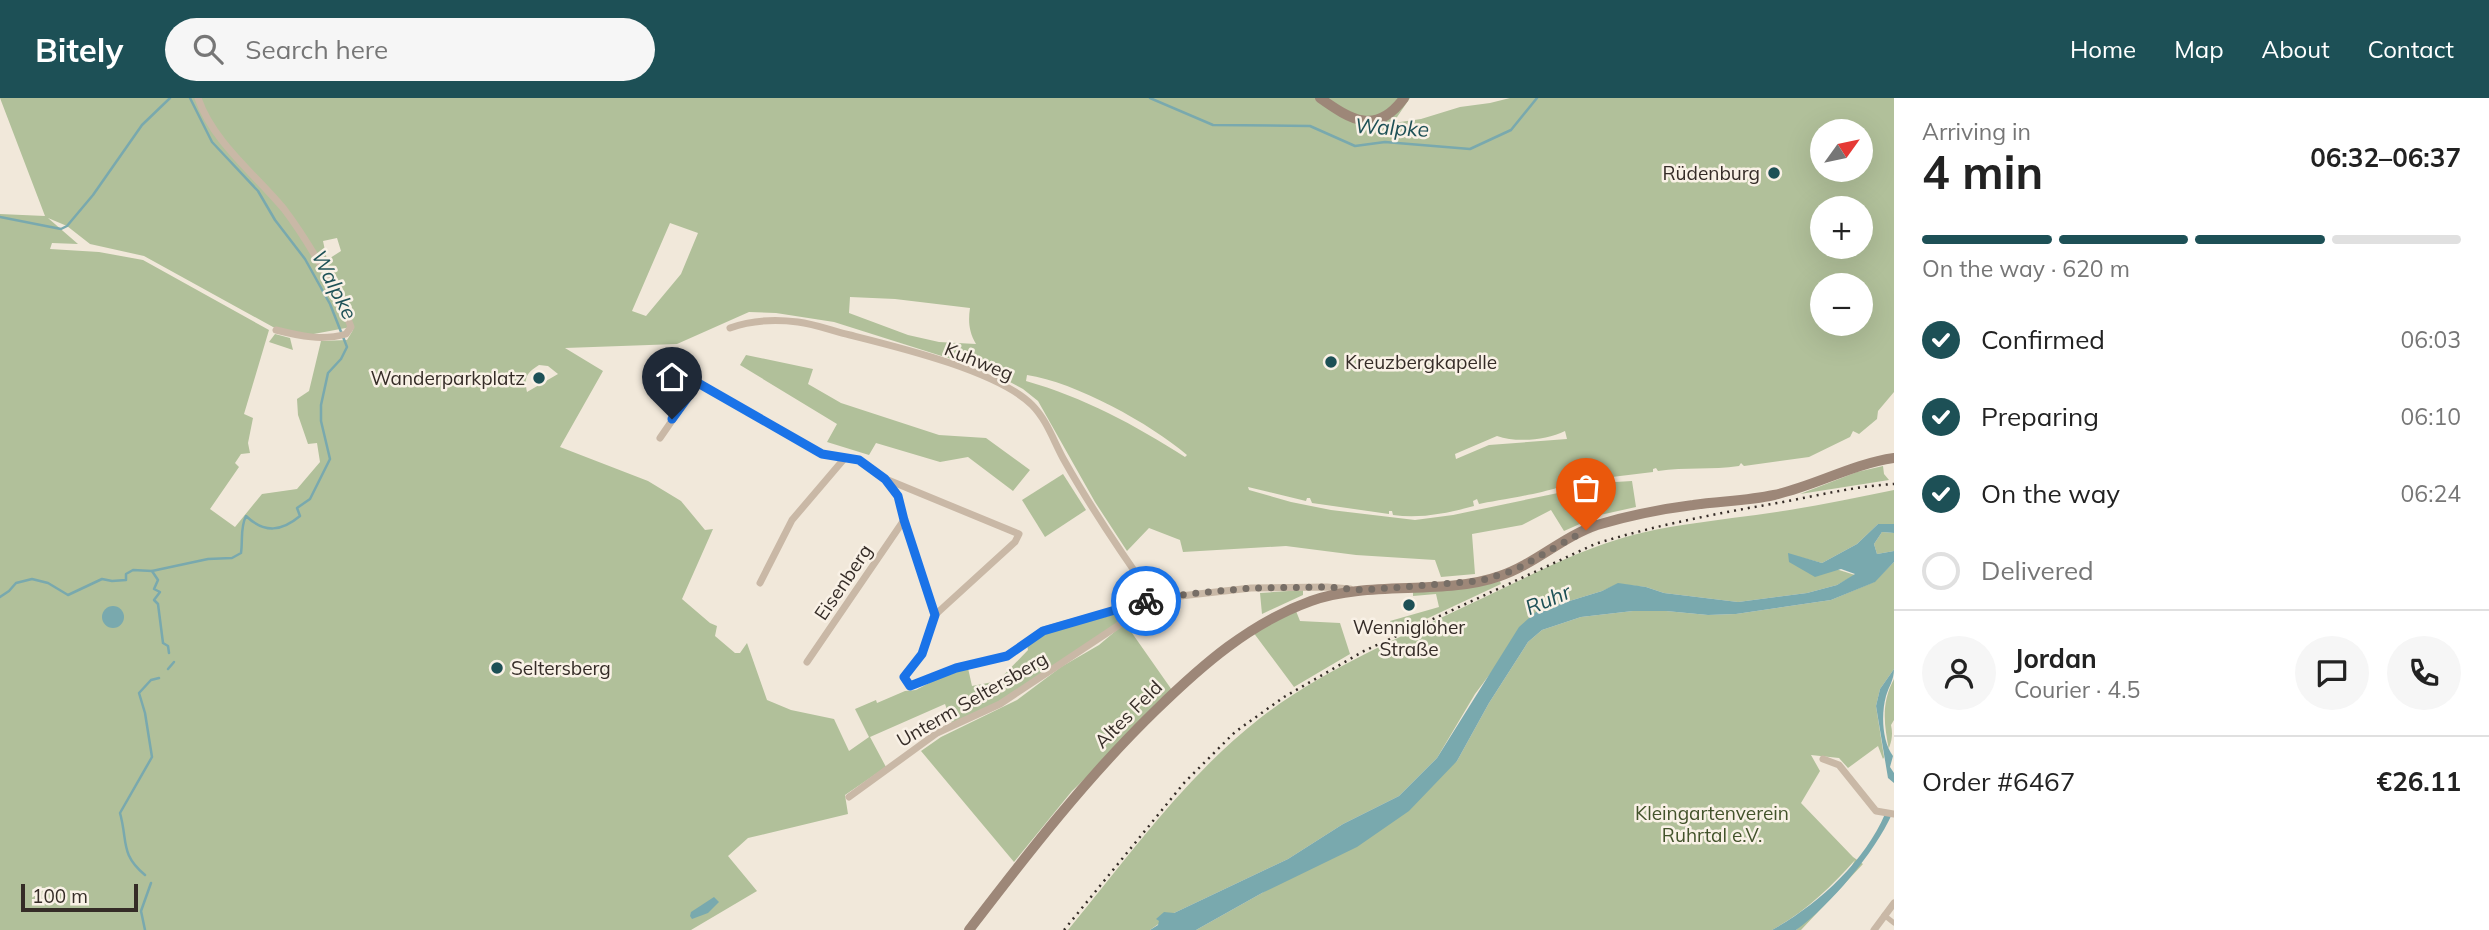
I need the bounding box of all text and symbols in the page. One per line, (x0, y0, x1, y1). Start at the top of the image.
search box (165, 18, 655, 81)
text: Bitely (35, 29, 123, 70)
icon: search (189, 30, 227, 68)
text: Search here (245, 33, 388, 66)
text: Home (2070, 34, 2136, 64)
text: Map (2174, 34, 2224, 64)
text: About (2262, 34, 2330, 64)
text: Contact (2368, 34, 2454, 64)
water label: Walpke (1354, 112, 1430, 142)
text: Arriving in (1922, 117, 2031, 146)
north arrow (1810, 119, 1872, 182)
map controls (1810, 119, 1873, 336)
text: 06:32–06:37 (2310, 141, 2461, 174)
text: 4 min (1922, 143, 2043, 201)
place label: Rüdenburg (1662, 161, 1760, 185)
marker: Rüdenburg (1766, 165, 1782, 181)
button: + (1810, 196, 1873, 259)
water label: Walpke (306, 246, 363, 324)
text: On the way · 620 m (1922, 254, 2130, 283)
button: − (1810, 273, 1873, 336)
icon: check (1922, 321, 1960, 359)
text: Confirmed (1981, 323, 2105, 356)
text: 06:03 (2401, 325, 2461, 354)
street label: Kuhweg (941, 336, 1017, 386)
pin (642, 347, 702, 419)
place label: Kreuzbergkapelle (1345, 350, 1497, 374)
marker: Kreuzbergkapelle (1323, 354, 1339, 370)
icon: home (653, 358, 691, 396)
place label: Wanderparkplatz (370, 366, 525, 390)
marker: Wanderparkplatz (531, 370, 547, 386)
icon: check (1922, 398, 1960, 436)
text: Preparing (1981, 400, 2099, 433)
text: 06:10 (2401, 402, 2461, 431)
pin (1556, 458, 1616, 530)
icon: bag (1567, 469, 1605, 507)
icon: check (1922, 475, 1960, 513)
text: On the way (1981, 477, 2120, 510)
text: 06:24 (2401, 479, 2461, 508)
street label: Eisenberg (809, 539, 877, 625)
text: Delivered (1981, 554, 2094, 587)
courier (1111, 566, 1181, 636)
water label: Ruhr (1521, 577, 1575, 620)
icon: bike (1127, 582, 1165, 620)
marker: Wennigloher Straße (1401, 597, 1417, 613)
place label: Wennigloher Straße (1353, 615, 1465, 661)
button: person (1922, 636, 1996, 710)
button: chat (2295, 636, 2369, 710)
button: phone (2387, 636, 2461, 710)
text: Jordan (2014, 642, 2097, 675)
street label: Unterm Seltersberg (892, 646, 1052, 752)
place label: Seltersberg (511, 656, 611, 680)
marker: Seltersberg (489, 660, 505, 676)
street label: Altes Feld (1089, 675, 1167, 753)
text: Courier · 4.5 (2014, 675, 2140, 704)
text: Order #6467 (1922, 765, 2075, 798)
text: €26.11 (2377, 765, 2461, 798)
park label: Kleingartenverein Ruhrtal e.V. (1635, 801, 1789, 847)
scale bar (21, 881, 138, 913)
text: 100 m (32, 884, 88, 908)

